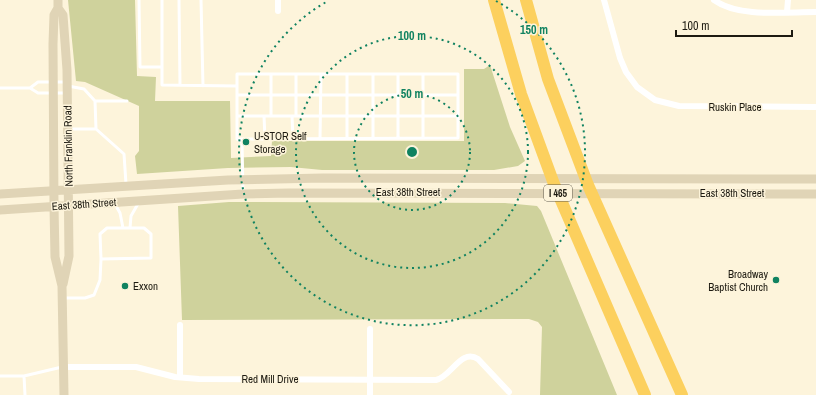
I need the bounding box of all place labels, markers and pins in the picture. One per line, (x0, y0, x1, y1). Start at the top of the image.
place label: U-STOR Self Storage (254, 129, 307, 156)
marker: U-STOR Self Storage (241, 137, 251, 147)
centre of rings (405, 145, 419, 159)
place label: Broadway Baptist Church (708, 267, 768, 294)
marker: Broadway Baptist Church (771, 275, 781, 285)
place label: Exxon (133, 279, 158, 293)
marker: Exxon (120, 281, 130, 291)

